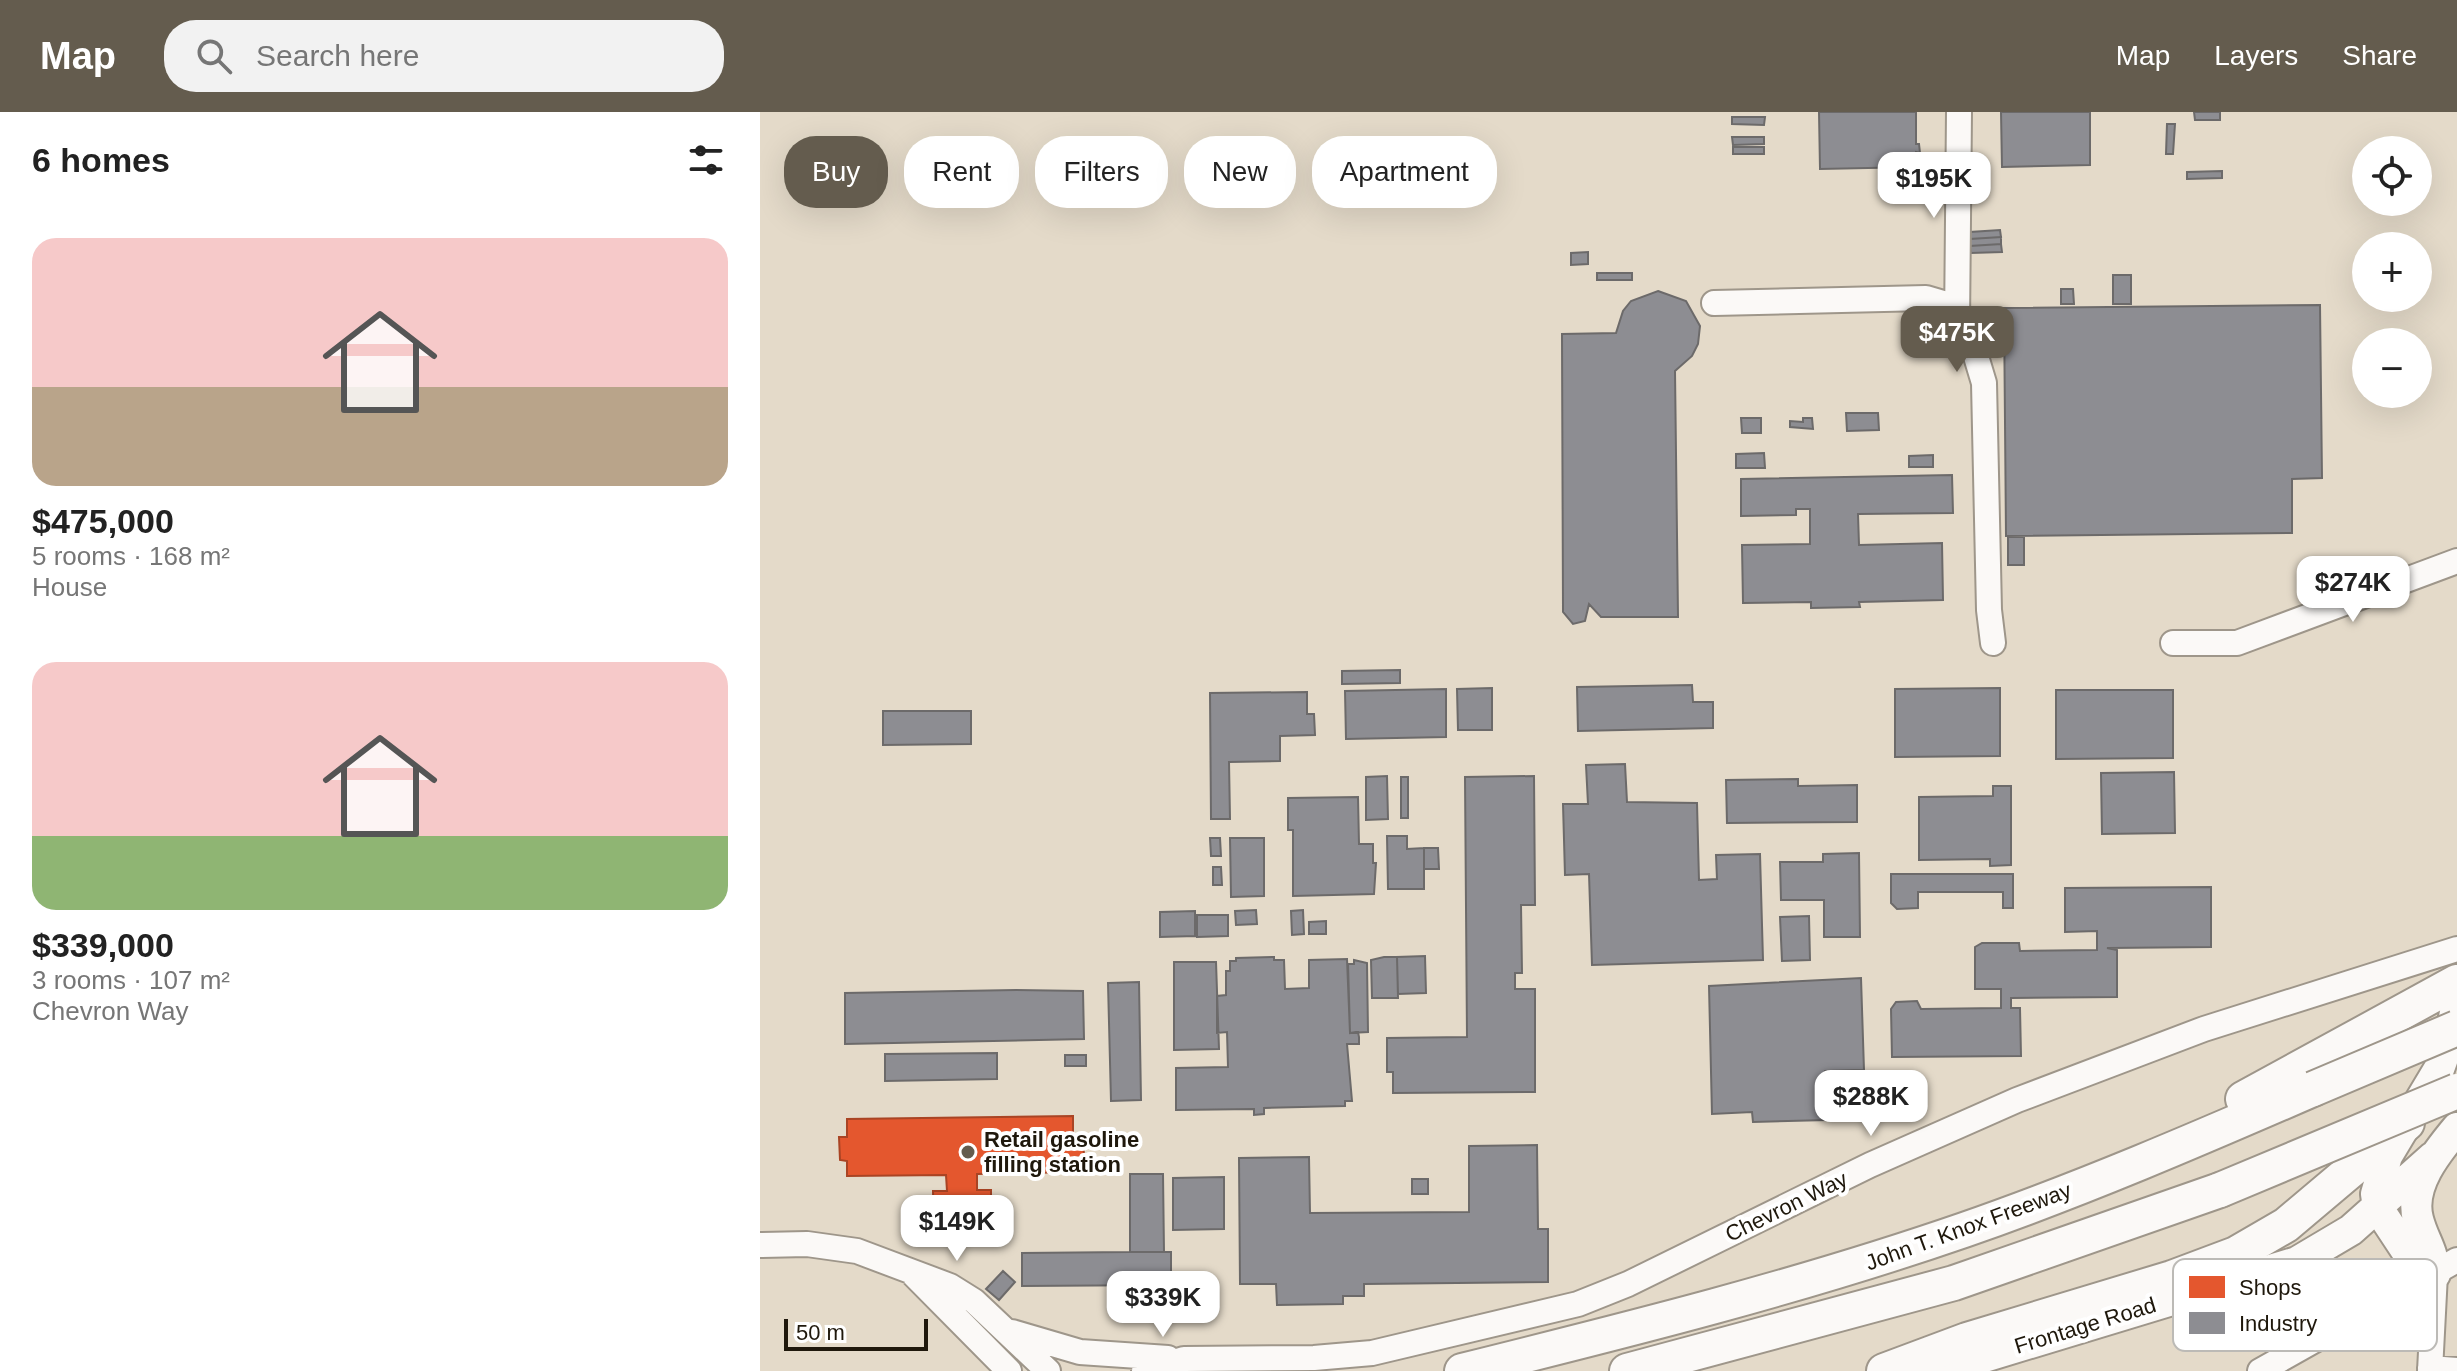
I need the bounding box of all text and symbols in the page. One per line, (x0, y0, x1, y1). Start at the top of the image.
search box (164, 20, 724, 92)
icon: search (192, 34, 236, 78)
text: Map (40, 35, 116, 77)
text: Search here (256, 39, 419, 72)
text: Map (2116, 40, 2170, 71)
text: Layers (2214, 40, 2298, 71)
text: Share (2342, 40, 2417, 71)
chip: Buy (784, 136, 888, 208)
chip: Rent (904, 136, 1019, 208)
chip: Filters (1035, 136, 1168, 208)
chip: New (1184, 136, 1296, 208)
chip: Apartment (1312, 136, 1497, 208)
map controls (2352, 136, 2432, 408)
button: locate (2352, 136, 2432, 216)
icon: filters (684, 138, 728, 182)
text: 6 homes (32, 141, 170, 179)
pin: $195K (1878, 152, 1990, 220)
text: $195K (1896, 163, 1972, 193)
button: + (2352, 232, 2432, 312)
icon: home (308, 290, 452, 434)
pin: $475K (1901, 306, 2013, 374)
text: $475K (1919, 317, 1995, 347)
button: − (2352, 328, 2432, 408)
text: $475,000 (32, 502, 174, 540)
text: 5 rooms · 168 m² (32, 541, 230, 571)
pin: $274K (2297, 556, 2409, 624)
text: $274K (2315, 567, 2391, 597)
text: House (32, 572, 107, 602)
icon: home (308, 714, 452, 858)
text: $339,000 (32, 926, 174, 964)
text: 3 rooms · 107 m² (32, 965, 230, 995)
text: Chevron Way (32, 996, 189, 1026)
pin: $288K (1815, 1070, 1927, 1138)
text: $288K (1833, 1081, 1909, 1111)
place label: Retail gasoline filling station (984, 1127, 1139, 1177)
marker: Retail gasoline filling station (959, 1143, 977, 1161)
street label: Chevron Way (1721, 1166, 1851, 1247)
street label: John T. Knox Freeway (1862, 1178, 2075, 1275)
pin: $149K (901, 1195, 1013, 1263)
text: $149K (919, 1206, 995, 1236)
legend (2173, 1259, 2437, 1351)
pin: $339K (1107, 1271, 1219, 1339)
text: Shops (2239, 1275, 2301, 1300)
text: $339K (1125, 1282, 1201, 1312)
street label: Frontage Road (2011, 1292, 2159, 1359)
text: Industry (2239, 1311, 2317, 1336)
scale bar (784, 1315, 928, 1351)
text: 50 m (796, 1320, 845, 1345)

